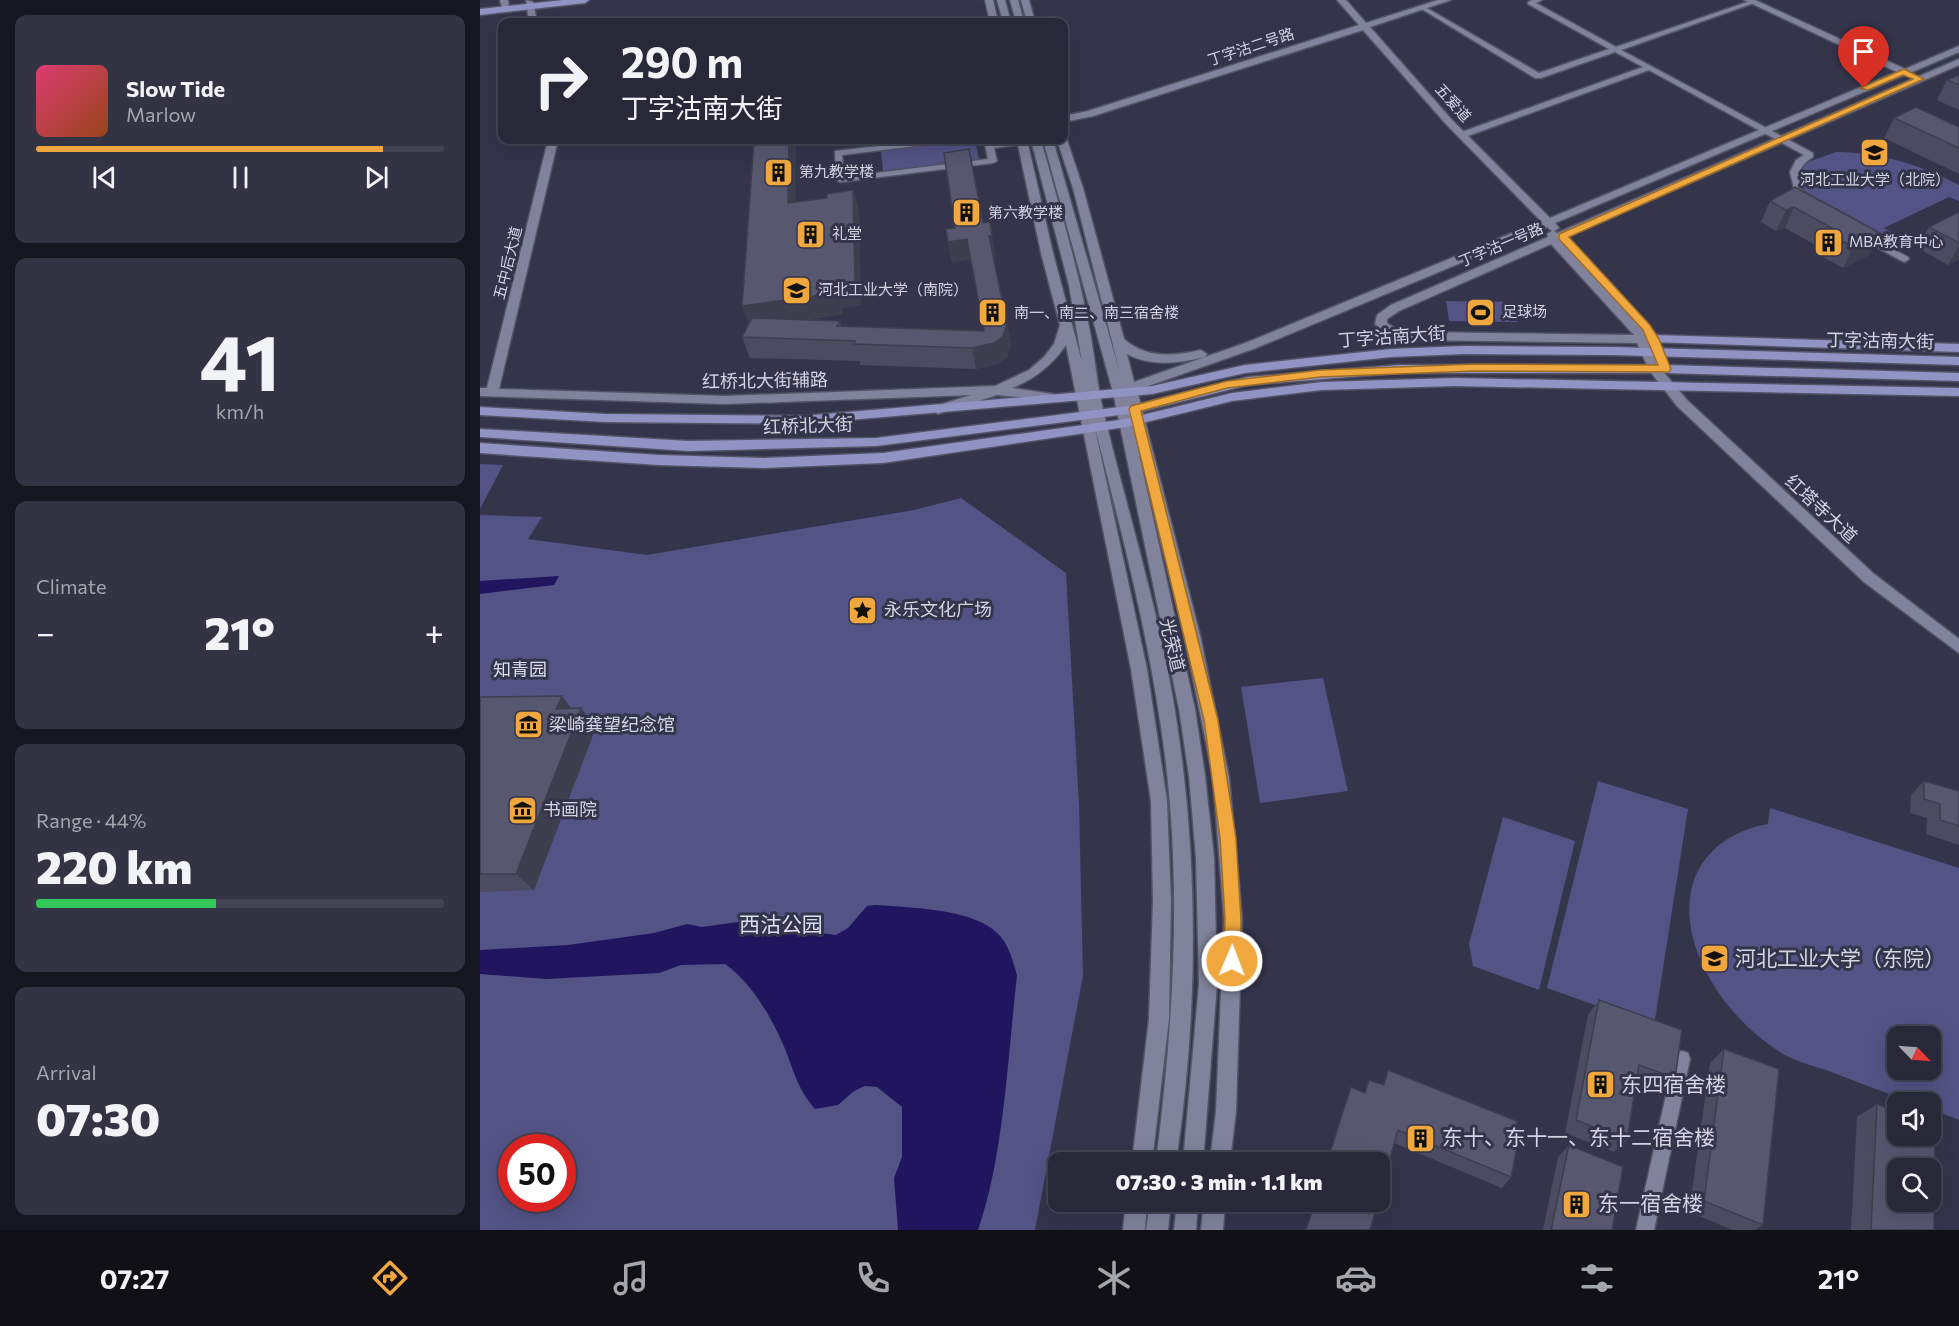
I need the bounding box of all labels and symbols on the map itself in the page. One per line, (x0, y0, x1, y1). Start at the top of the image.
street label: 丁字沽二号路 (1205, 24, 1296, 69)
pin (1838, 26, 1889, 88)
street label: 五爱道 (1432, 80, 1475, 125)
school or university icon: 河北工业大学（北院） (1859, 137, 1891, 169)
building icon: 第九教学楼 (762, 156, 794, 188)
place label: 第九教学楼 (799, 162, 874, 180)
place label: 河北工业大学（北院） (1800, 170, 1950, 188)
building icon: 第六教学楼 (951, 197, 983, 229)
place label: 第六教学楼 (988, 203, 1063, 221)
building icon: 礼堂 (795, 218, 827, 250)
street label: 丁字沽一号路 (1456, 218, 1546, 270)
street label: 五中后大道 (489, 224, 525, 301)
place label: 礼堂 (832, 224, 862, 242)
building icon: MBA教育中心 (1812, 226, 1844, 258)
place label: MBA教育中心 (1849, 232, 1943, 250)
school or university icon: 河北工业大学（南院） (781, 274, 813, 306)
place label: 河北工业大学（南院） (818, 280, 968, 298)
sports icon: 足球场 (1465, 296, 1497, 328)
building icon: 南一、南二、南三宿舍楼 (977, 297, 1009, 329)
place label: 足球场 (1502, 302, 1547, 320)
place label: 南一、南二、南三宿舍楼 (1014, 303, 1179, 321)
street label: 丁字沽南大街 (1337, 321, 1447, 351)
street label: 丁字沽南大街 (1826, 328, 1934, 352)
street label: 红桥北大街辅路 (702, 368, 828, 392)
street label: 红桥北大街 (763, 412, 853, 438)
street label: 红塔寺大道 (1781, 470, 1862, 547)
place icon: 永乐文化广场 (847, 594, 879, 626)
place label: 永乐文化广场 (884, 598, 992, 620)
street label: 光荣道 (1156, 616, 1190, 674)
park label: 知青园 (493, 658, 547, 680)
museum icon: 梁崎龚望纪念馆 (512, 709, 544, 741)
place label: 梁崎龚望纪念馆 (549, 713, 675, 735)
museum icon: 书画院 (506, 794, 538, 826)
place label: 书画院 (543, 798, 597, 820)
park label: 西沽公园 (739, 911, 823, 936)
position arrow (1200, 929, 1264, 993)
school or university icon: 河北工业大学（东院） (1698, 943, 1730, 975)
place label: 河北工业大学（东院） (1735, 945, 1945, 970)
north arrow (1887, 1026, 1941, 1080)
building icon: 东四宿舍楼 (1584, 1069, 1616, 1101)
place label: 东四宿舍楼 (1621, 1071, 1726, 1096)
building icon: 东十、东十一、东十二宿舍楼 (1405, 1122, 1437, 1154)
place label: 东十、东十一、东十二宿舍楼 (1442, 1124, 1715, 1149)
speed limit sign: 50 (498, 1134, 576, 1212)
building icon: 东一宿舍楼 (1561, 1188, 1593, 1220)
place label: 东一宿舍楼 (1598, 1190, 1703, 1215)

